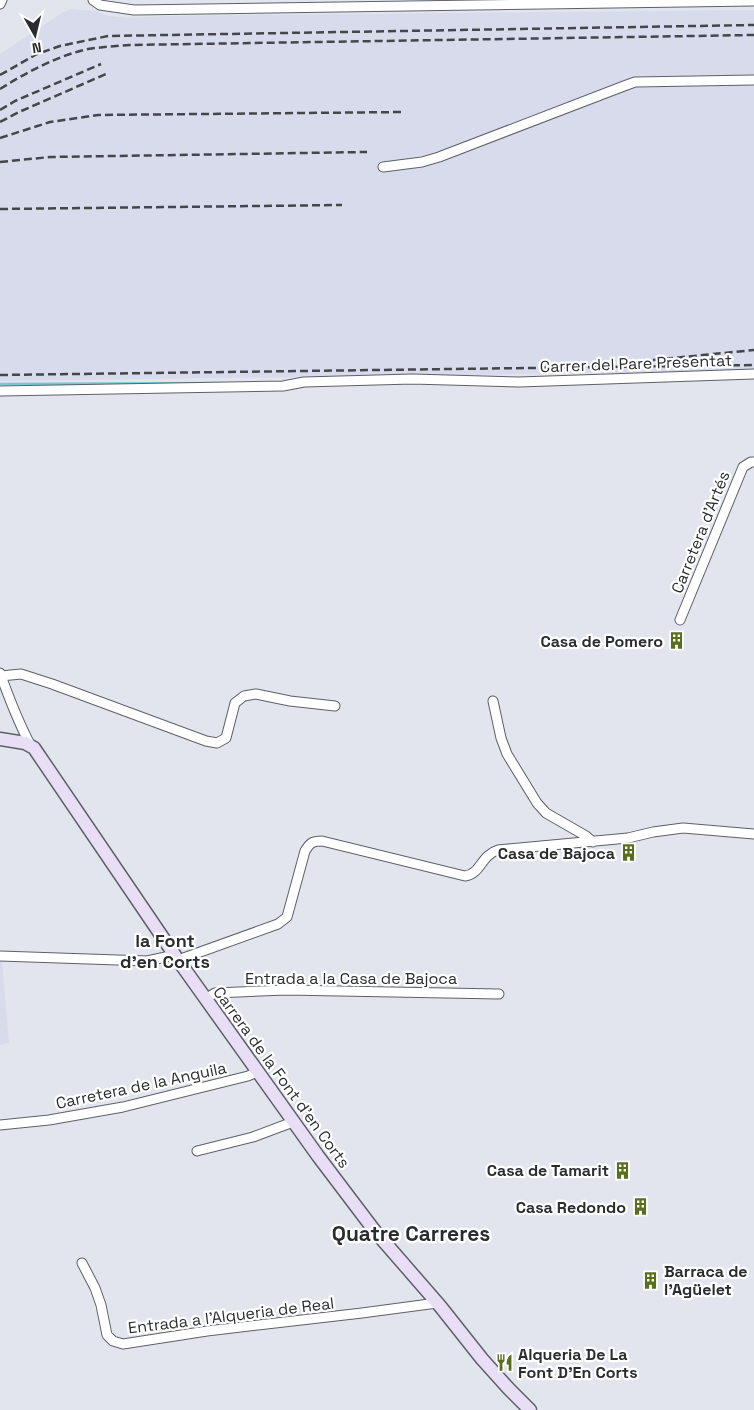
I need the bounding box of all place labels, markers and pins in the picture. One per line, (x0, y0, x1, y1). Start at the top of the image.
place label: Casa de Pomero (540, 631, 663, 652)
building icon: Casa de Pomero (667, 631, 687, 651)
place label: Casa de Bajoca (498, 843, 615, 864)
building icon: Casa de Bajoca (619, 843, 639, 863)
place label: Casa de Tamarit (487, 1160, 609, 1181)
building icon: Casa de Tamarit (613, 1160, 633, 1180)
place label: Casa Redondo (516, 1197, 626, 1218)
building icon: Casa Redondo (630, 1197, 650, 1217)
place label: Barraca de l'Agüelet (664, 1261, 748, 1300)
building icon: Barraca de l'Agüelet (640, 1270, 660, 1290)
place label: Alqueria De La Font D'En Corts (518, 1344, 638, 1383)
restaurant icon: Alqueria De La Font D'En Corts (494, 1353, 514, 1373)

